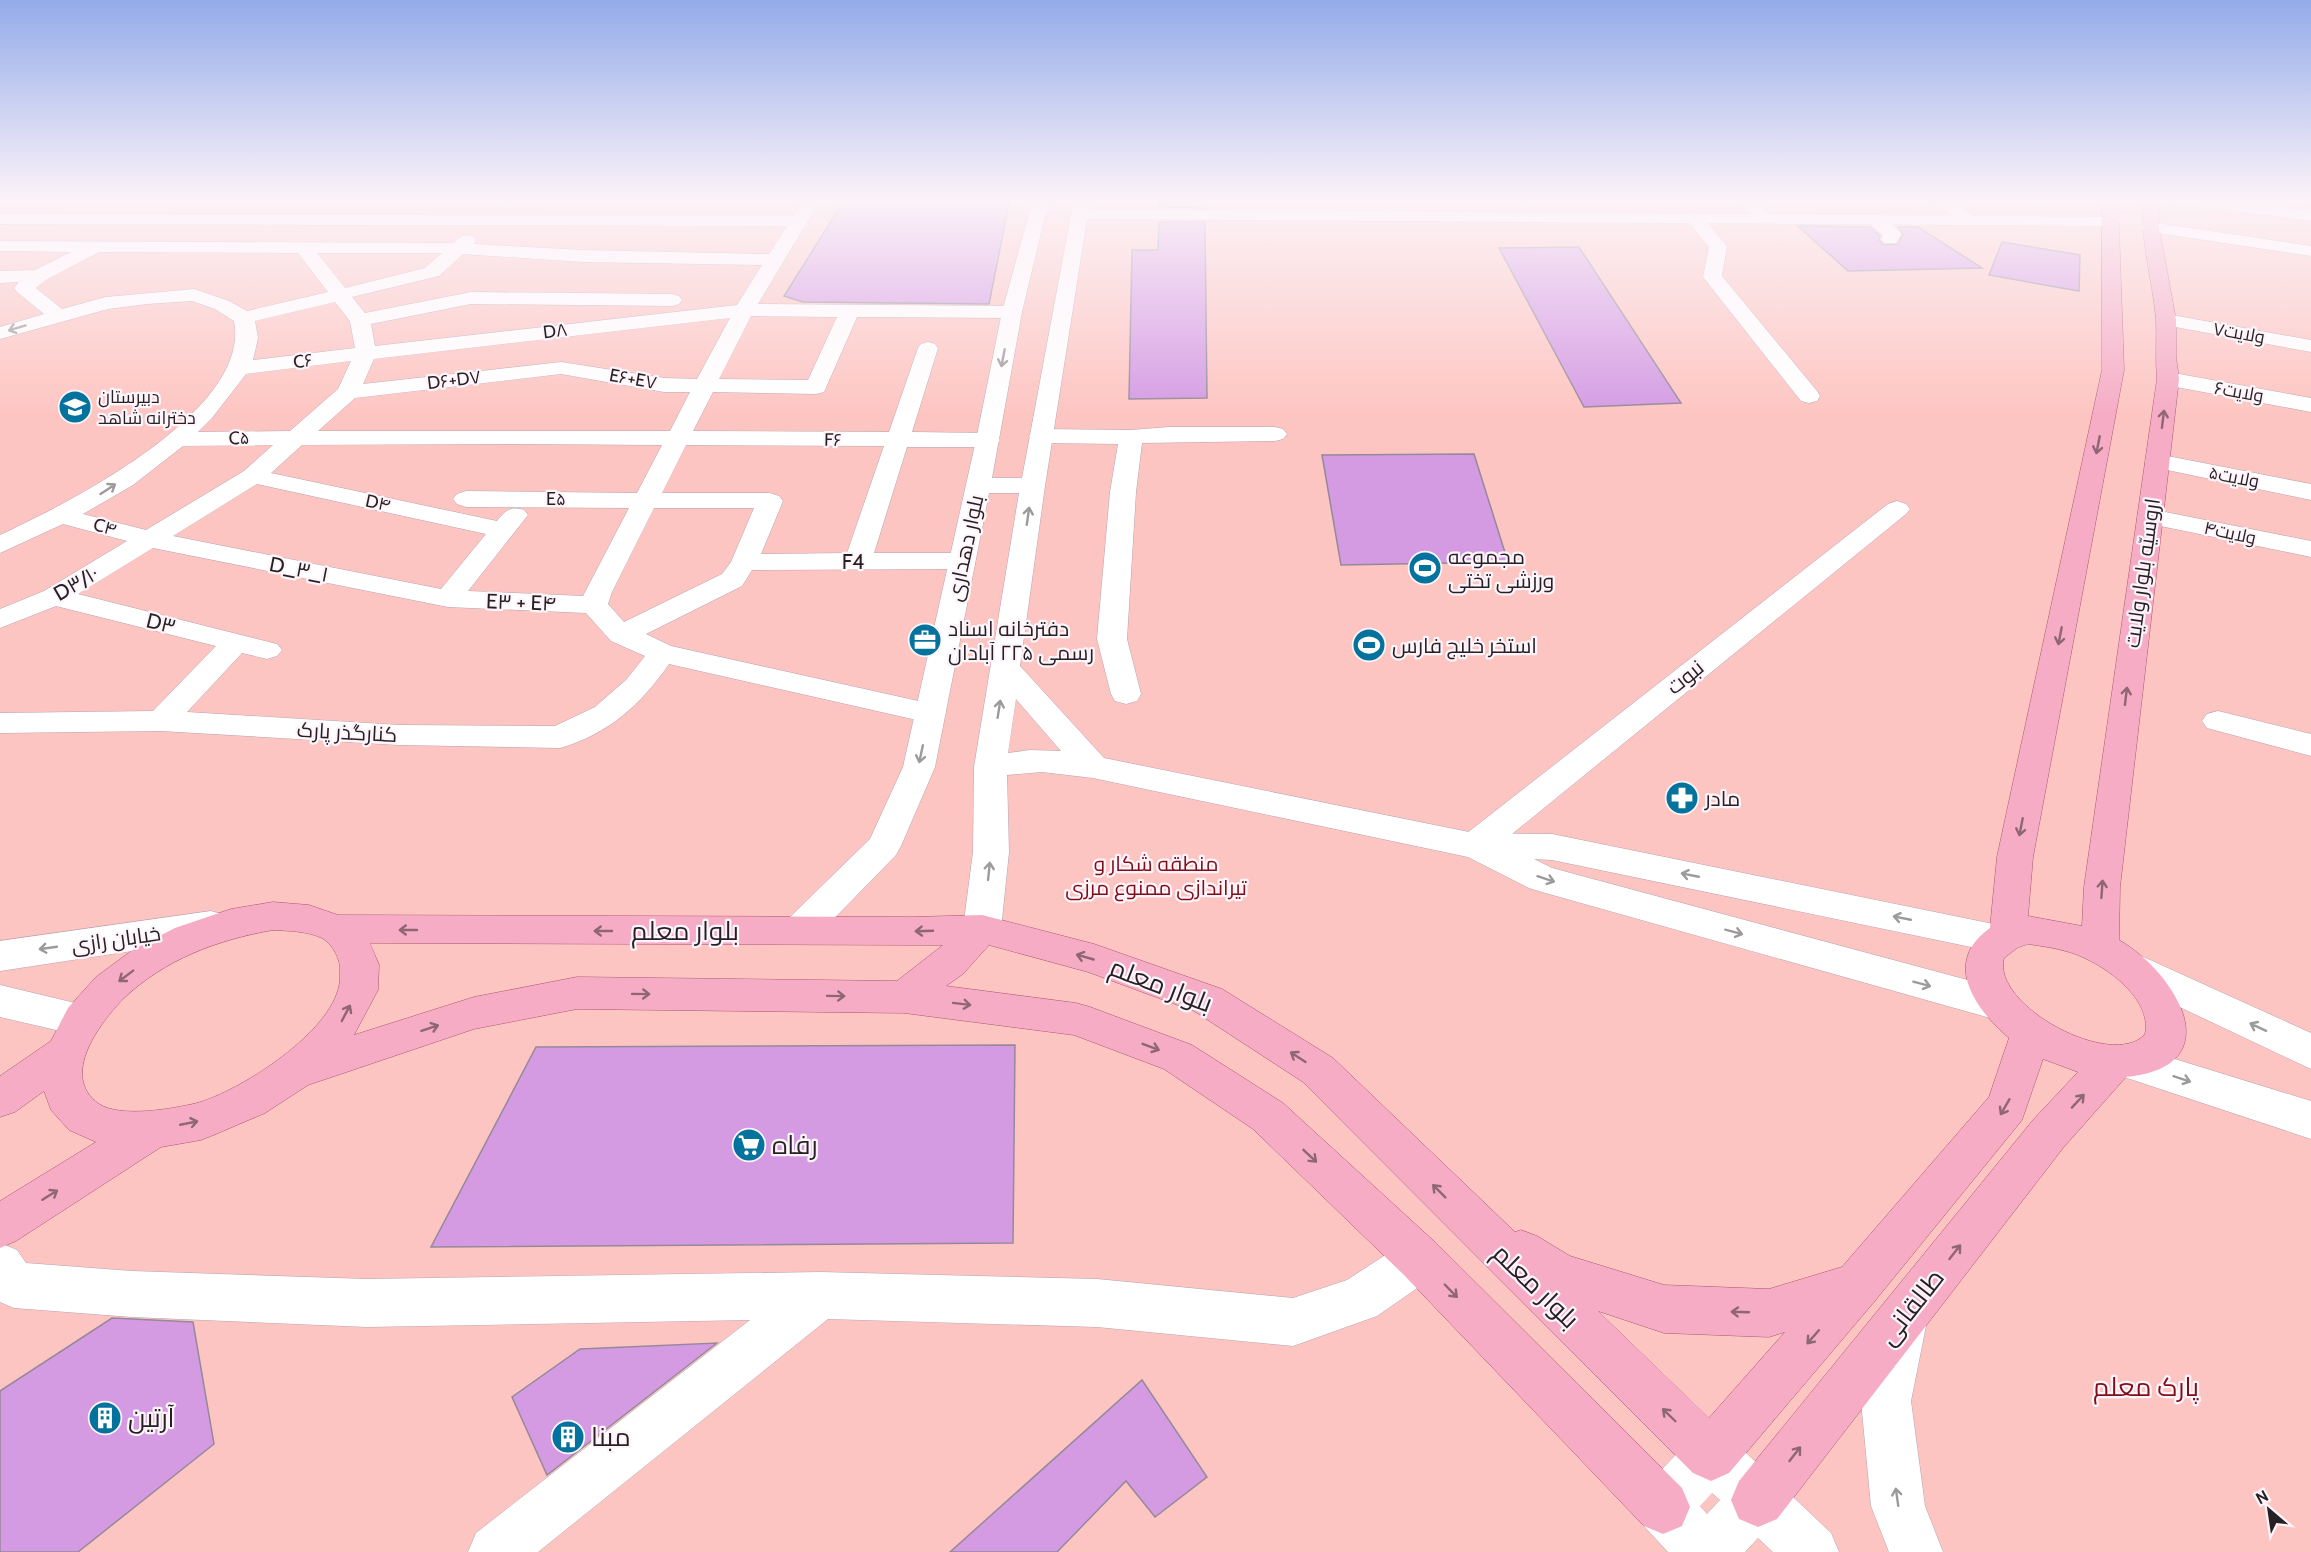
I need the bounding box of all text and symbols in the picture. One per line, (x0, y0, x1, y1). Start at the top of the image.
street label: ولایت۷ (2211, 318, 2267, 348)
street label: D۸ (542, 319, 568, 343)
one-way arrow (8, 323, 27, 334)
one-way arrow (997, 347, 1008, 367)
street label: C۶ (292, 349, 314, 373)
street label: E۶+E۷ (608, 364, 658, 394)
street label: D۶+D۷ (426, 366, 482, 394)
street label: ولایت۶ (2213, 377, 2265, 407)
place label: دبیرستان دخترانه شاهد (98, 386, 196, 429)
school or university icon: دبیرستان دخترانه شاهد (57, 389, 93, 425)
one-way arrow (2157, 410, 2168, 430)
street label: C۵ (228, 427, 250, 449)
street label: F۶ (824, 429, 842, 451)
one-way arrow (2092, 434, 2103, 454)
street label: ولایت۵ (2207, 461, 2261, 493)
one-way arrow (99, 483, 115, 495)
street label: E۵ (546, 488, 566, 510)
street label: D۴ (363, 490, 393, 516)
street label: بلوار دهداری (942, 492, 989, 604)
street label: اروسیّه بلوار ولایت (2119, 497, 2165, 649)
one-way arrow (1023, 507, 1034, 527)
street label: C۴ (91, 513, 119, 541)
street label: ولایت۴ (2202, 517, 2258, 549)
place label: مجموعه ورزشی تختی (1448, 544, 1554, 594)
street label: F4 (842, 549, 864, 574)
sports icon: مجموعه ورزشی تختی (1407, 550, 1443, 586)
street label: D_۳_۱ (267, 551, 331, 587)
street label: D۳/۱۰ (49, 560, 103, 606)
street label: E۳ + E۴ (486, 588, 557, 616)
street label: D۳ (144, 607, 178, 639)
place label: دفترخانه اسناد رسمی ۲۲۵ آبادان (948, 616, 1094, 666)
office icon: دفترخانه اسناد رسمی ۲۲۵ آبادان (907, 622, 943, 658)
one-way arrow (2054, 626, 2065, 645)
sports icon: استخر خلیج فارس (1351, 627, 1387, 663)
place label: استخر خلیج فارس (1392, 633, 1537, 660)
street label: نبوت (1661, 655, 1709, 699)
one-way arrow (2121, 686, 2132, 706)
one-way arrow (993, 700, 1004, 719)
street label: کنارگذر پارک (296, 717, 398, 749)
one-way arrow (915, 745, 927, 764)
pharmacy icon: مادر (1664, 780, 1700, 816)
place label: مادر (1704, 786, 1740, 811)
one-way arrow (2015, 817, 2027, 836)
park label: منطقه شکار و تیراندازی ممنوع مرزی (1065, 851, 1247, 902)
one-way arrow (984, 861, 995, 881)
one-way arrow (1681, 869, 1700, 880)
one-way arrow (1536, 875, 1555, 886)
one-way arrow (2097, 880, 2108, 900)
one-way arrow (1892, 912, 1912, 923)
street label: بلوار معلم (631, 915, 739, 949)
street label: خیابان رازی (70, 920, 162, 959)
one-way arrow (398, 924, 418, 936)
one-way arrow (593, 925, 613, 937)
one-way arrow (914, 925, 934, 936)
one-way arrow (1724, 927, 1743, 938)
one-way arrow (39, 943, 59, 954)
one-way arrow (1076, 951, 1095, 962)
street label: بلوار معلم (1104, 951, 1217, 1021)
one-way arrow (119, 970, 135, 982)
one-way arrow (1912, 978, 1931, 990)
one-way arrow (631, 988, 651, 1000)
one-way arrow (826, 991, 846, 1002)
one-way arrow (951, 999, 971, 1010)
one-way arrow (340, 1005, 352, 1022)
one-way arrow (420, 1021, 439, 1032)
one-way arrow (2250, 1021, 2268, 1033)
one-way arrow (1141, 1042, 1159, 1053)
one-way arrow (1290, 1051, 1307, 1063)
one-way arrow (2172, 1074, 2191, 1085)
one-way arrow (2071, 1094, 2085, 1109)
one-way arrow (1999, 1098, 2011, 1115)
one-way arrow (179, 1117, 198, 1128)
supermarket icon: رفاه (731, 1127, 767, 1163)
place label: رفاه (772, 1129, 817, 1161)
one-way arrow (1303, 1149, 1318, 1163)
one-way arrow (1432, 1183, 1447, 1198)
one-way arrow (41, 1188, 58, 1201)
street label: بلوار معلم (1485, 1237, 1586, 1336)
one-way arrow (1948, 1244, 1961, 1260)
street label: طالقانی (1871, 1262, 1951, 1352)
one-way arrow (1444, 1283, 1459, 1298)
one-way arrow (1730, 1307, 1750, 1318)
one-way arrow (1807, 1329, 1820, 1345)
park label: پارک معلم (2093, 1371, 2199, 1405)
building icon: آرتین (87, 1400, 123, 1436)
place label: آرتین (128, 1402, 175, 1434)
one-way arrow (1662, 1407, 1677, 1422)
building icon: مبنا (550, 1419, 586, 1455)
place label: مبنا (591, 1421, 631, 1453)
one-way arrow (1788, 1446, 1801, 1462)
north arrow (2239, 1480, 2299, 1540)
text: N (2252, 1486, 2272, 1508)
one-way arrow (1892, 1487, 1903, 1507)

